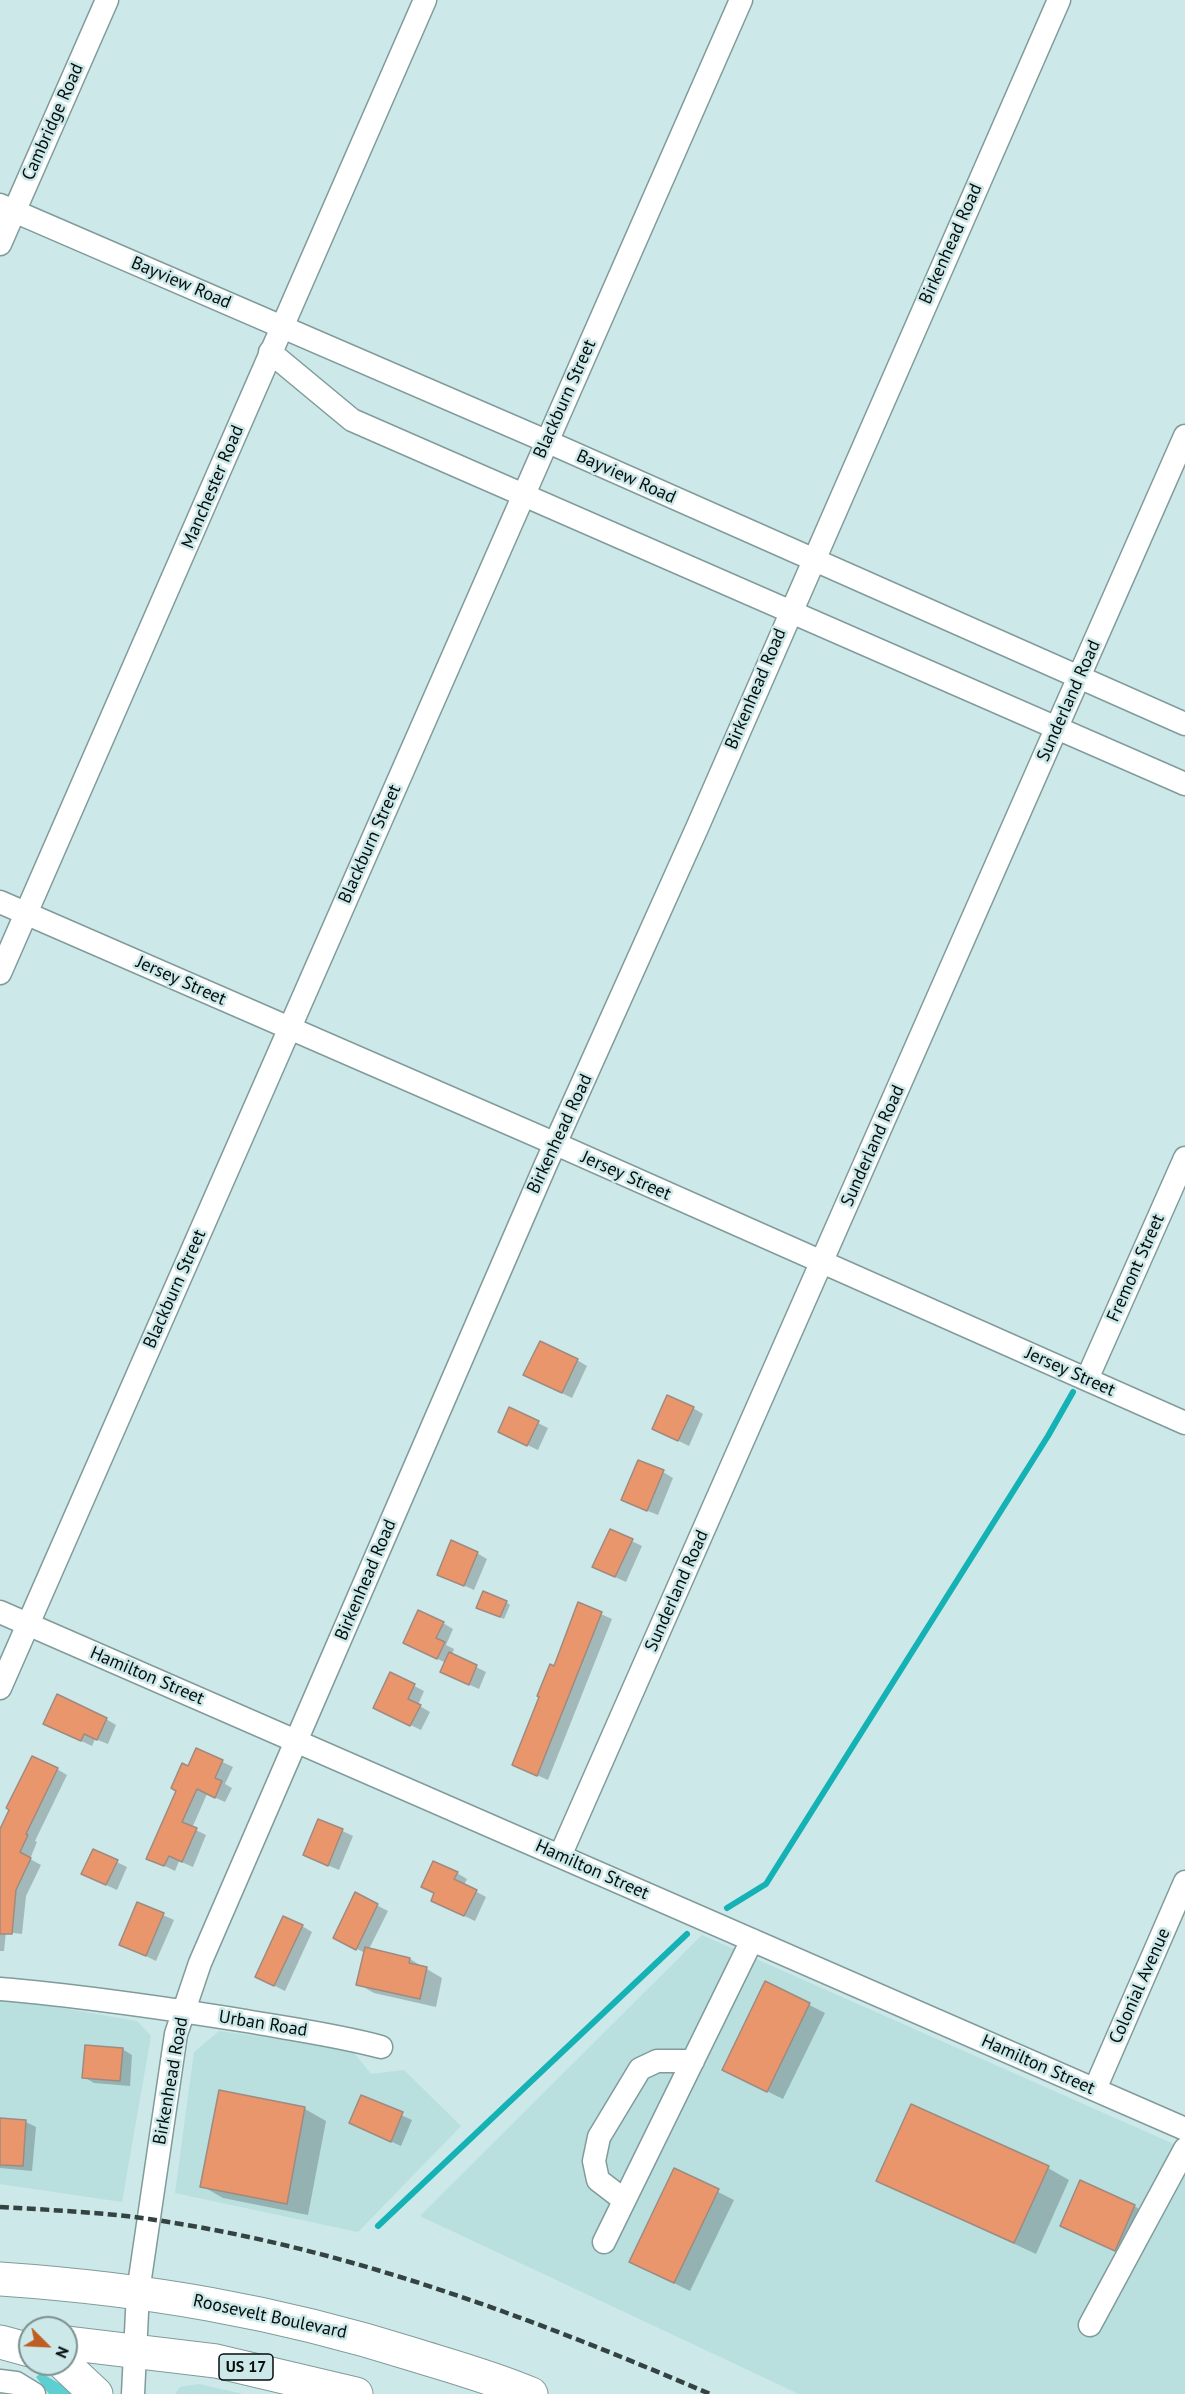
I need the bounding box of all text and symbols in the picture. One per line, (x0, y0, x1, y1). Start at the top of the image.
street label: Cambridge Road (18, 60, 88, 184)
street label: Birkenhead Road (915, 181, 987, 307)
street label: Bayview Road (128, 252, 234, 314)
street label: Blackburn Street (529, 336, 601, 462)
street label: Manchester Road (177, 422, 249, 552)
street label: Bayview Road (573, 445, 679, 509)
street label: Birkenhead Road (721, 625, 791, 753)
street label: Sunderland Road (1033, 637, 1105, 765)
street label: Blackburn Street (334, 781, 406, 907)
street label: Jersey Street (133, 952, 229, 1010)
street label: Birkenhead Road (523, 1071, 597, 1197)
street label: Sunderland Road (837, 1082, 909, 1210)
street label: Jersey Street (578, 1147, 674, 1205)
street label: Fremont Street (1103, 1211, 1169, 1325)
street label: Blackburn Street (139, 1226, 211, 1352)
street label: Jersey Street (1022, 1343, 1118, 1401)
street label: Birkenhead Road (331, 1516, 401, 1644)
street label: Sunderland Road (641, 1527, 713, 1655)
street label: Hamilton Street (87, 1642, 207, 1710)
street label: Hamilton Street (532, 1835, 652, 1905)
street label: Colonial Avenue (1105, 1925, 1175, 2047)
street label: Urban Road (217, 2006, 309, 2042)
street label: Birkenhead Road (149, 2015, 193, 2147)
street label: Hamilton Street (978, 2030, 1098, 2100)
street label: Roosevelt Boulevard (191, 2290, 349, 2344)
north arrow (18, 2316, 78, 2376)
text: N (51, 2344, 74, 2361)
road number: US 17 (219, 2354, 273, 2380)

